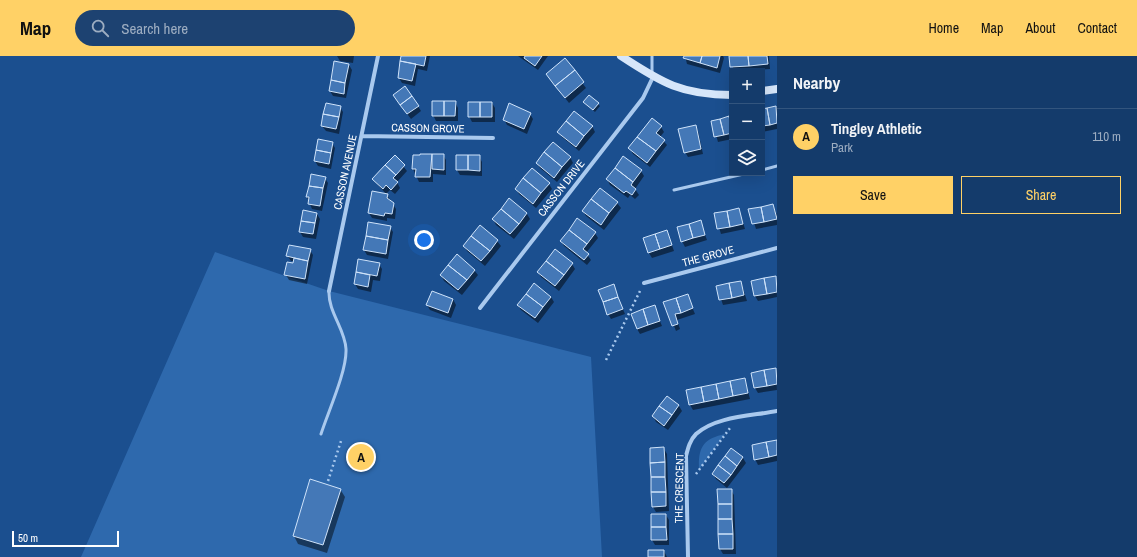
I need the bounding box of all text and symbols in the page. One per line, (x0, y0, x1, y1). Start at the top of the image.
search box (75, 10, 355, 46)
text: Map (20, 15, 51, 41)
icon: search (89, 17, 111, 39)
text: Search here (121, 18, 188, 39)
text: Home (928, 19, 959, 37)
text: Map (981, 19, 1003, 37)
text: About (1025, 19, 1055, 37)
text: Contact (1077, 19, 1117, 37)
map controls (729, 68, 765, 176)
button: + (729, 68, 765, 104)
text: Nearby (793, 71, 840, 94)
button: − (729, 104, 765, 140)
text: Tingley Athletic (831, 118, 922, 139)
street label: CASSON GROVE (391, 120, 465, 136)
text: A (802, 128, 810, 145)
text: 110 m (1092, 128, 1121, 145)
street label: CASSON AVENUE (330, 133, 360, 211)
text: Park (831, 139, 853, 156)
button: layers (729, 140, 765, 176)
street label: CASSON DRIVE (534, 157, 588, 219)
button: Save (793, 176, 953, 214)
button: Share (961, 176, 1121, 214)
your location (414, 230, 434, 250)
street label: THE GROVE (681, 242, 735, 270)
pin: A (348, 442, 374, 472)
street label: THE CRESCENT (671, 452, 687, 523)
scale bar (12, 529, 119, 548)
text: 50 m (18, 531, 38, 545)

